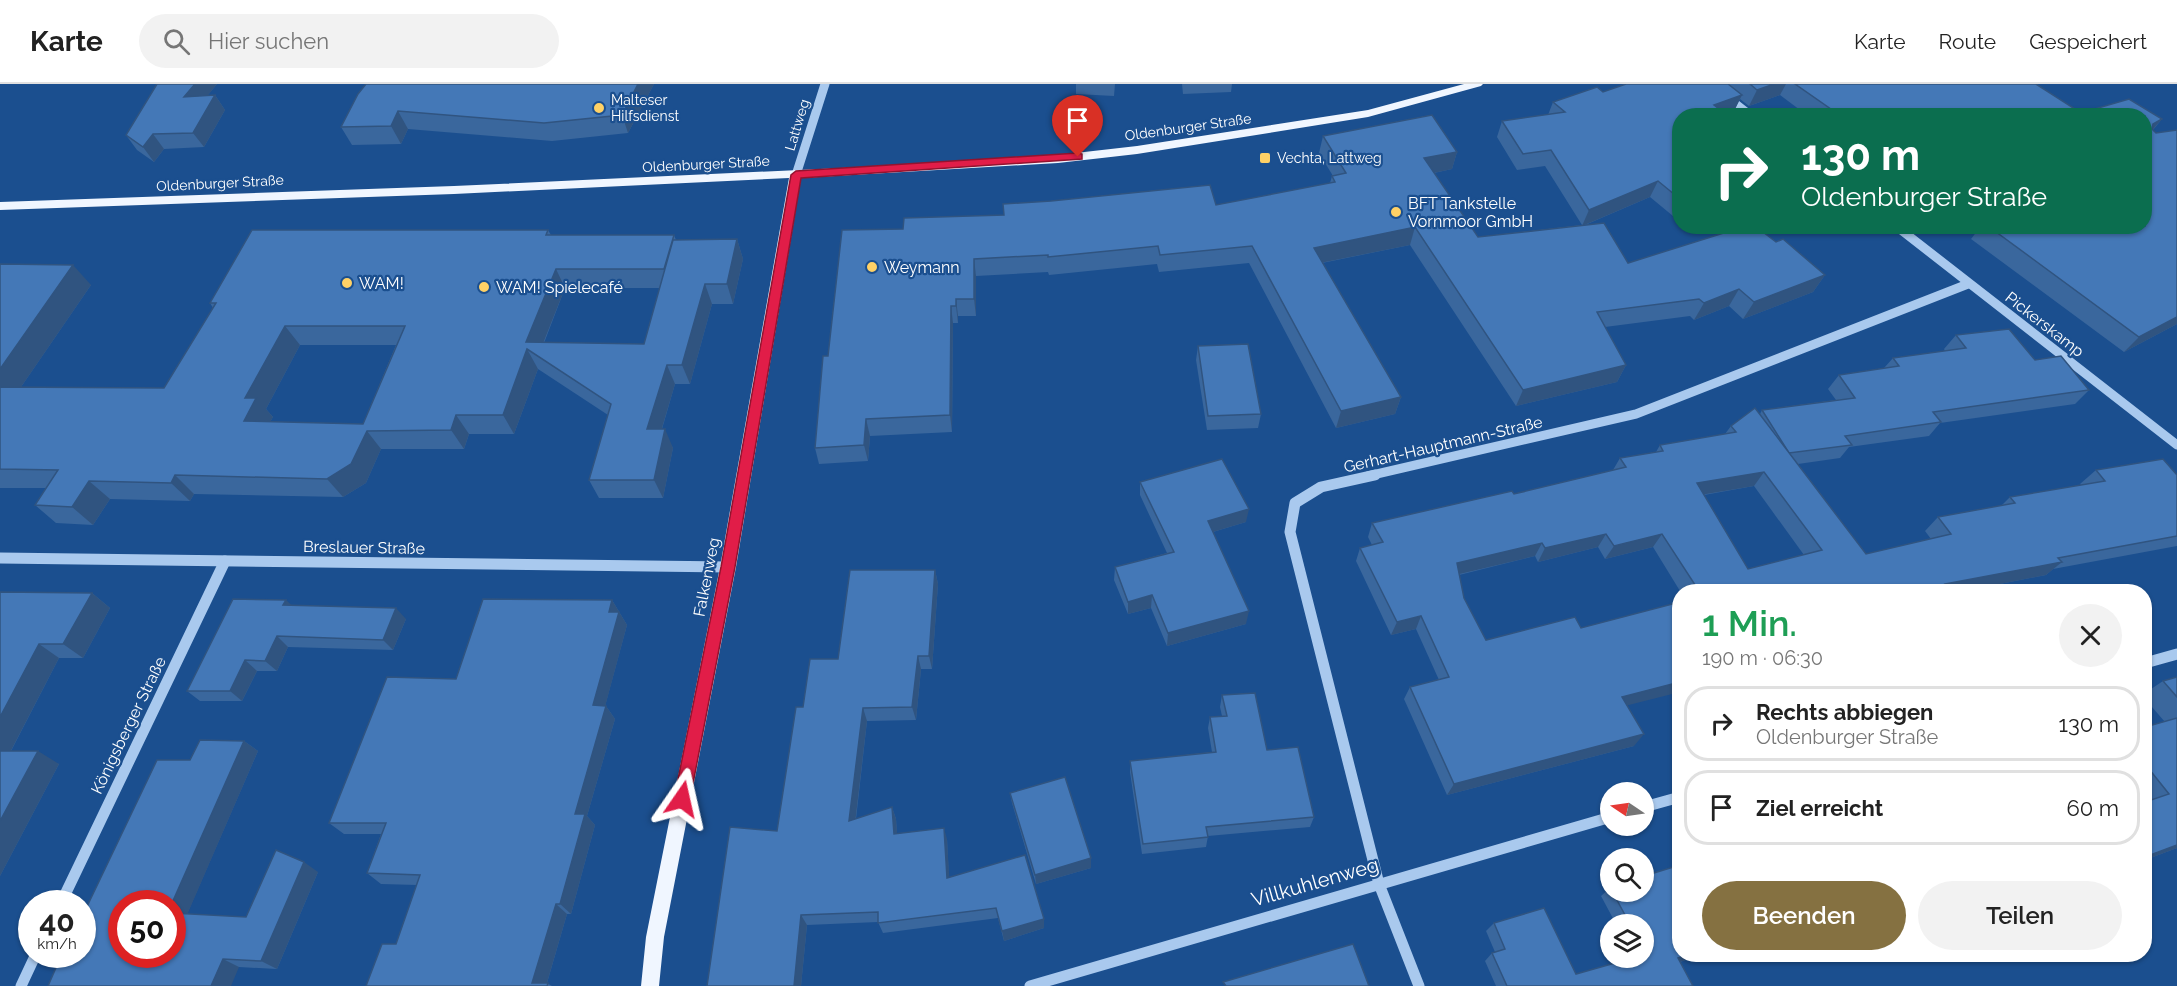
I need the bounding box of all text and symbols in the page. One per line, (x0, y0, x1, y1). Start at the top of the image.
search box (139, 14, 559, 68)
text: Karte (30, 25, 103, 58)
icon: search (160, 25, 193, 58)
text: Hier suchen (208, 28, 329, 54)
text: Karte (1854, 29, 1906, 54)
text: Route (1939, 29, 1996, 54)
text: Gespeichert (2029, 29, 2147, 54)
place label: Malteser Hilfsdienst (611, 92, 679, 124)
pin (1052, 95, 1103, 157)
street label: Lattweg (782, 97, 812, 153)
marker: Malteser Hilfsdienst (592, 101, 606, 115)
icon: arrive (1061, 104, 1094, 137)
street label: Oldenburger Straße (1124, 110, 1252, 144)
text: 130 m (1801, 131, 1920, 180)
icon: right (1702, 132, 1780, 210)
place label: Vechta, Lattweg (1277, 150, 1382, 166)
marker: Vechta, Lattweg (1258, 151, 1272, 165)
street label: Oldenburger Straße (642, 153, 770, 175)
street label: Oldenburger Straße (156, 172, 284, 194)
text: Oldenburger Straße (1801, 181, 2047, 212)
place label: BFT Tankstelle Vornmoor GmbH (1408, 194, 1533, 231)
marker: BFT Tankstelle Vornmoor GmbH (1389, 205, 1403, 219)
place label: Weymann (884, 258, 960, 277)
marker: Weymann (865, 260, 879, 274)
place label: WAM! (359, 274, 404, 293)
marker: WAM! (340, 276, 354, 290)
place label: WAM! Spielecafé (496, 278, 623, 297)
marker: WAM! Spielecafé (477, 280, 491, 294)
street label: Pickerskamp (2002, 288, 2088, 361)
street label: Gerhart-Hauptmann-Straße (1342, 412, 1544, 477)
street label: Falkenweg (690, 536, 723, 618)
street label: Breslauer Straße (303, 537, 425, 558)
text: 1 Min. (1702, 602, 1797, 644)
button: close (2059, 604, 2122, 667)
text: 190 m · 06:30 (1702, 646, 1823, 670)
street label: Königsberger Straße (87, 653, 170, 797)
text: Rechts abbiegen (1756, 699, 1933, 725)
icon: right (1705, 707, 1738, 740)
text: 130 m (2059, 711, 2119, 737)
text: Oldenburger Straße (1756, 725, 1938, 749)
position arrow (650, 767, 714, 831)
north arrow (1600, 782, 1654, 836)
map controls (1600, 782, 1654, 968)
icon: arrive (1705, 791, 1738, 824)
text: Ziel erreicht (1756, 795, 1883, 821)
text: 60 m (2066, 795, 2119, 821)
button: search (1600, 848, 1654, 902)
street label: Villkuhlenweg (1248, 852, 1382, 912)
button: Beenden (1702, 881, 1906, 950)
button: Teilen (1918, 881, 2122, 950)
speed limit sign: 50 (108, 890, 186, 968)
text: 40 (39, 904, 75, 939)
button: layers (1600, 914, 1654, 968)
text: km/h (37, 935, 77, 953)

